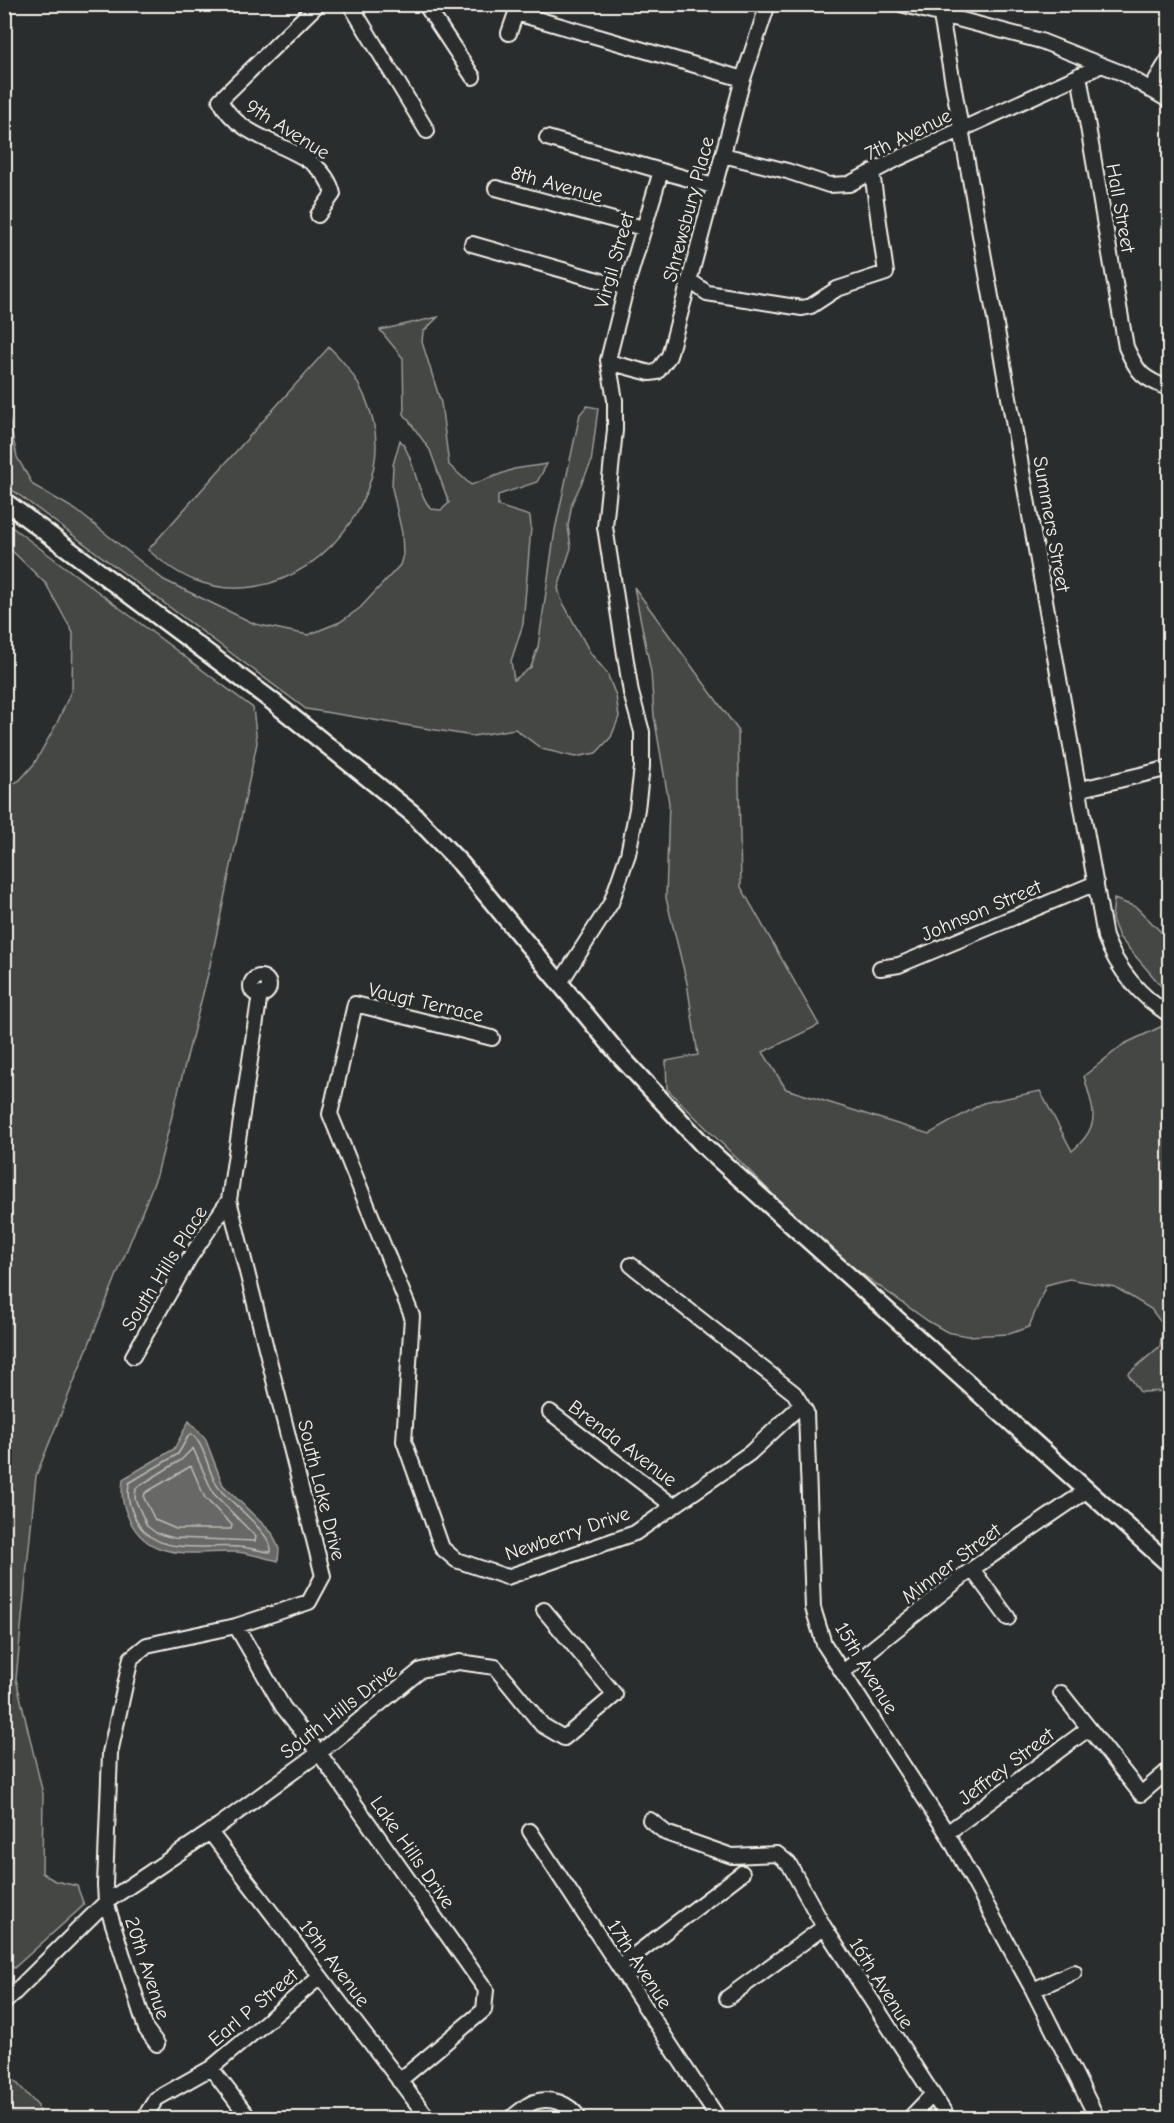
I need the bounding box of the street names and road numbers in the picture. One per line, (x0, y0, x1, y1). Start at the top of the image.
street label: 9th Avenue (242, 95, 334, 164)
street label: 7th Avenue (861, 104, 955, 165)
street label: Shrewsbury Place (658, 134, 719, 284)
street label: 8th Avenue (508, 161, 605, 208)
street label: Hall Street (1101, 162, 1140, 256)
street label: Virgil Street (590, 208, 640, 311)
street label: Summers Street (1028, 454, 1075, 595)
street label: Johnson Street (918, 874, 1046, 946)
street label: Vaugt Terrace (366, 978, 486, 1027)
street label: South Hills Place (117, 1201, 212, 1335)
street label: Brenda Avenue (564, 1395, 681, 1492)
street label: South Lake Drive (293, 1418, 350, 1563)
street label: Newberry Drive (502, 1501, 633, 1566)
street label: Minner Street (897, 1518, 1006, 1608)
street label: 15th Avenue (830, 1618, 903, 1718)
street label: South Hills Drive (276, 1659, 401, 1764)
street label: Jeffrey Street (954, 1722, 1060, 1810)
street label: Lake Hills Drive (365, 1792, 460, 1913)
street label: 20th Avenue (120, 1914, 175, 2022)
street label: 19th Avenue (295, 1915, 375, 2011)
street label: 17th Avenue (602, 1915, 677, 2013)
street label: 16th Avenue (845, 1934, 919, 2033)
street label: Earl P Street (204, 1963, 304, 2051)

